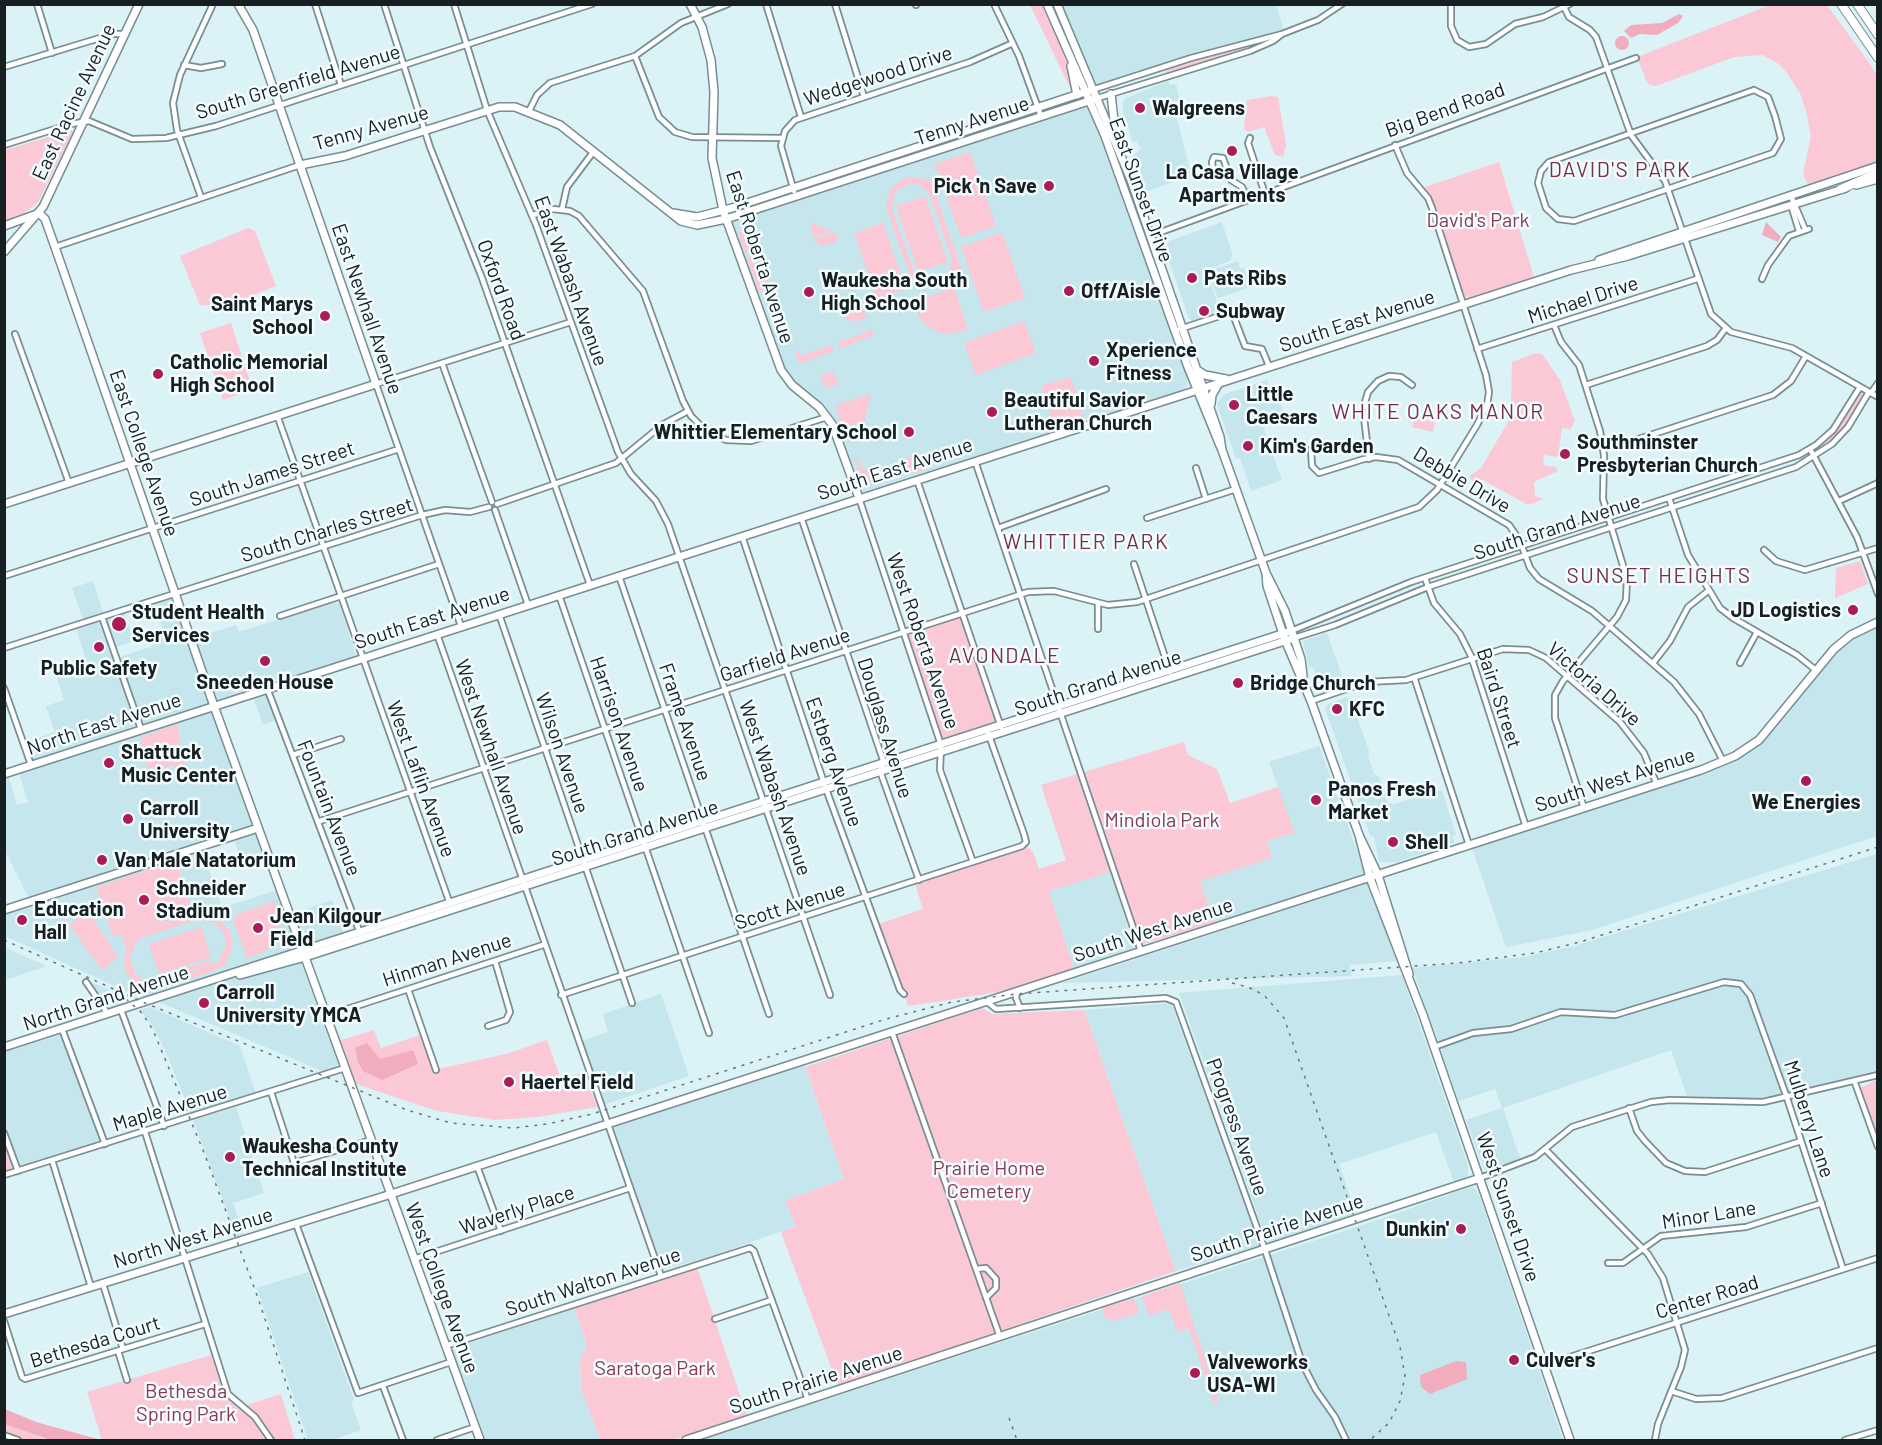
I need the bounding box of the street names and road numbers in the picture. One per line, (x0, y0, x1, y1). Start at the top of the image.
street label: East Racine Avenue (27, 20, 121, 184)
street label: South Greenfield Avenue (193, 39, 403, 125)
street label: Wedgewood Drive (801, 41, 955, 111)
street label: Big Bend Road (1382, 77, 1508, 143)
street label: Tenny Avenue (912, 91, 1032, 151)
street label: Tenny Avenue (311, 100, 431, 156)
street label: East Sunset Drive (1104, 114, 1178, 266)
street label: East Roberta Avenue (721, 168, 799, 346)
street label: East Wabash Avenue (529, 193, 613, 369)
street label: East Newhall Avenue (326, 220, 408, 398)
street label: Oxford Road (472, 236, 530, 344)
street label: Michael Drive (1525, 271, 1641, 329)
street label: South East Avenue (1276, 285, 1438, 357)
street label: East College Avenue (104, 366, 184, 540)
street label: South East Avenue (814, 433, 976, 505)
street label: South James Street (186, 436, 358, 512)
street label: Debbie Drive (1409, 442, 1515, 518)
street label: South Grand Avenue (1470, 489, 1644, 565)
street label: South Charles Street (238, 492, 416, 568)
street label: West Roberta Avenue (882, 550, 964, 732)
street label: South East Avenue (351, 582, 513, 654)
street label: Garfield Avenue (717, 623, 853, 687)
street label: Victoria Drive (1542, 637, 1646, 731)
street label: South Grand Avenue (1011, 645, 1185, 721)
street label: Baird Street (1471, 645, 1527, 751)
street label: Harrison Avenue (585, 653, 653, 795)
street label: Douglass Avenue (852, 655, 918, 801)
street label: West Newhall Avenue (450, 656, 532, 838)
street label: Frame Avenue (654, 660, 716, 784)
street label: North East Avenue (24, 688, 184, 760)
street label: Wilson Avenue (530, 689, 594, 817)
street label: Estberg Avenue (801, 694, 867, 830)
street label: West Wabash Avenue (734, 697, 816, 879)
street label: West Laflin Avenue (382, 698, 460, 860)
street label: Fountain Avenue (292, 737, 366, 879)
street label: South West Avenue (1532, 743, 1698, 817)
street label: South Grand Avenue (548, 795, 722, 871)
street label: Scott Avenue (732, 877, 848, 935)
street label: South West Avenue (1070, 893, 1236, 967)
street label: Hinman Avenue (380, 928, 514, 992)
street label: North Grand Avenue (20, 960, 192, 1036)
street label: Progress Avenue (1201, 1055, 1273, 1199)
street label: Mulberry Lane (1779, 1057, 1839, 1181)
street label: Maple Avenue (110, 1079, 230, 1137)
street label: West Sunset Drive (1471, 1129, 1545, 1285)
street label: Waverly Place (457, 1180, 577, 1240)
street label: South Prairie Avenue (1188, 1189, 1366, 1267)
street label: Minor Lane (1660, 1196, 1758, 1234)
street label: West College Avenue (400, 1199, 484, 1377)
street label: North West Avenue (110, 1202, 276, 1274)
street label: South Walton Avenue (502, 1242, 684, 1322)
street label: Center Road (1652, 1270, 1762, 1324)
street label: Bethesda Court (27, 1311, 163, 1373)
street label: South Prairie Avenue (727, 1341, 905, 1419)

